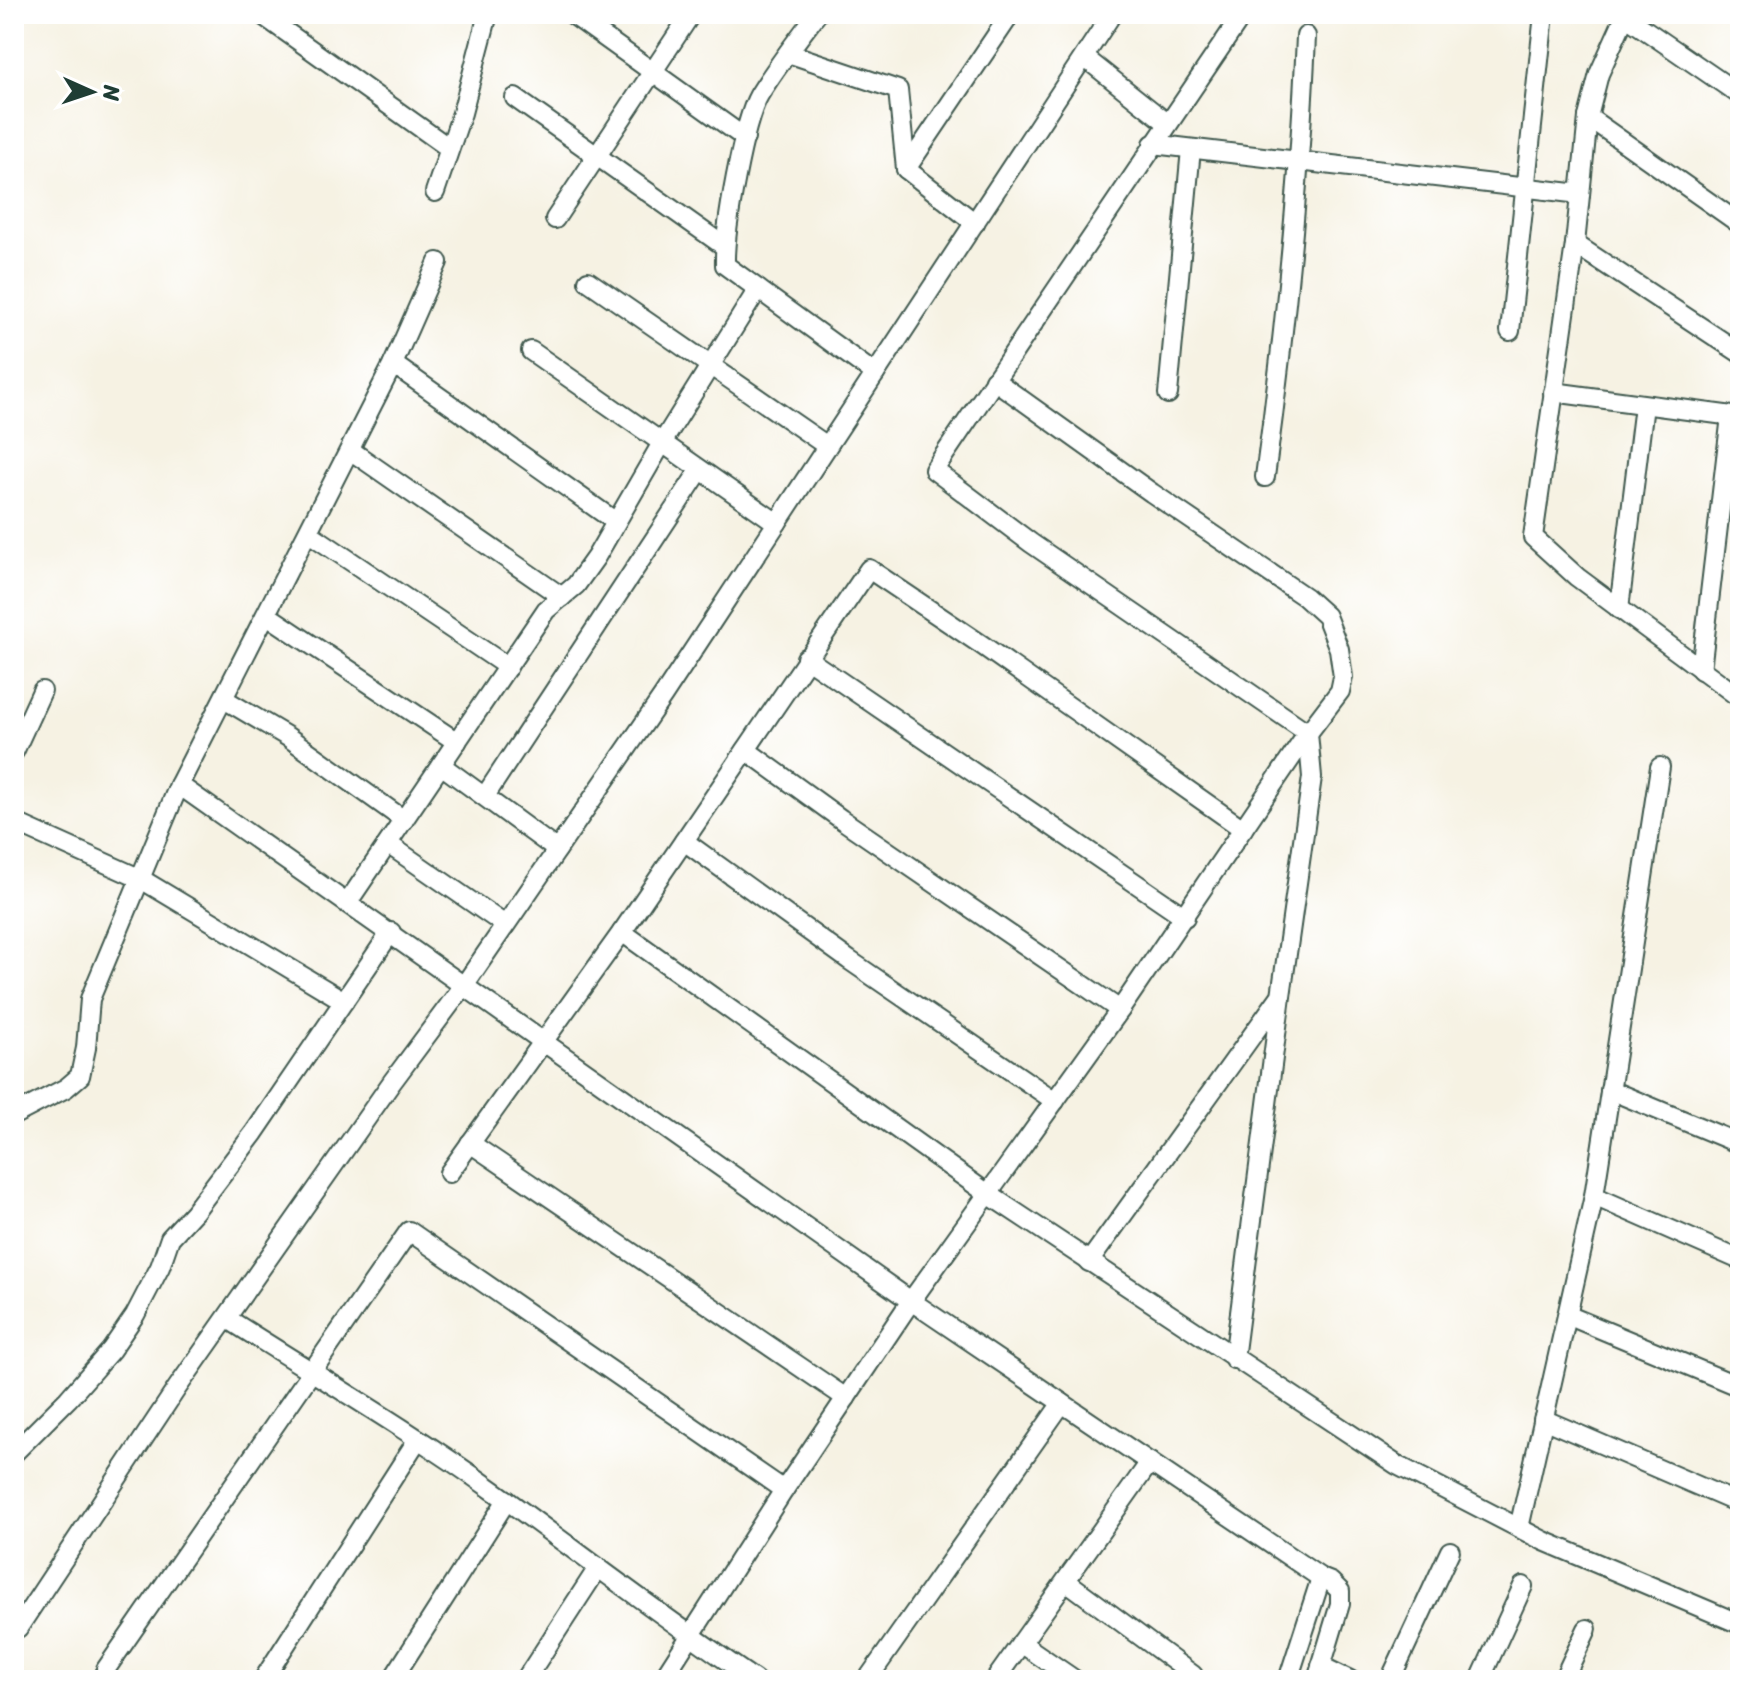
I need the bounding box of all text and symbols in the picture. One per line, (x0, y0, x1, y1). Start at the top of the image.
north arrow (52, 52, 132, 132)
text: N (92, 83, 131, 102)

